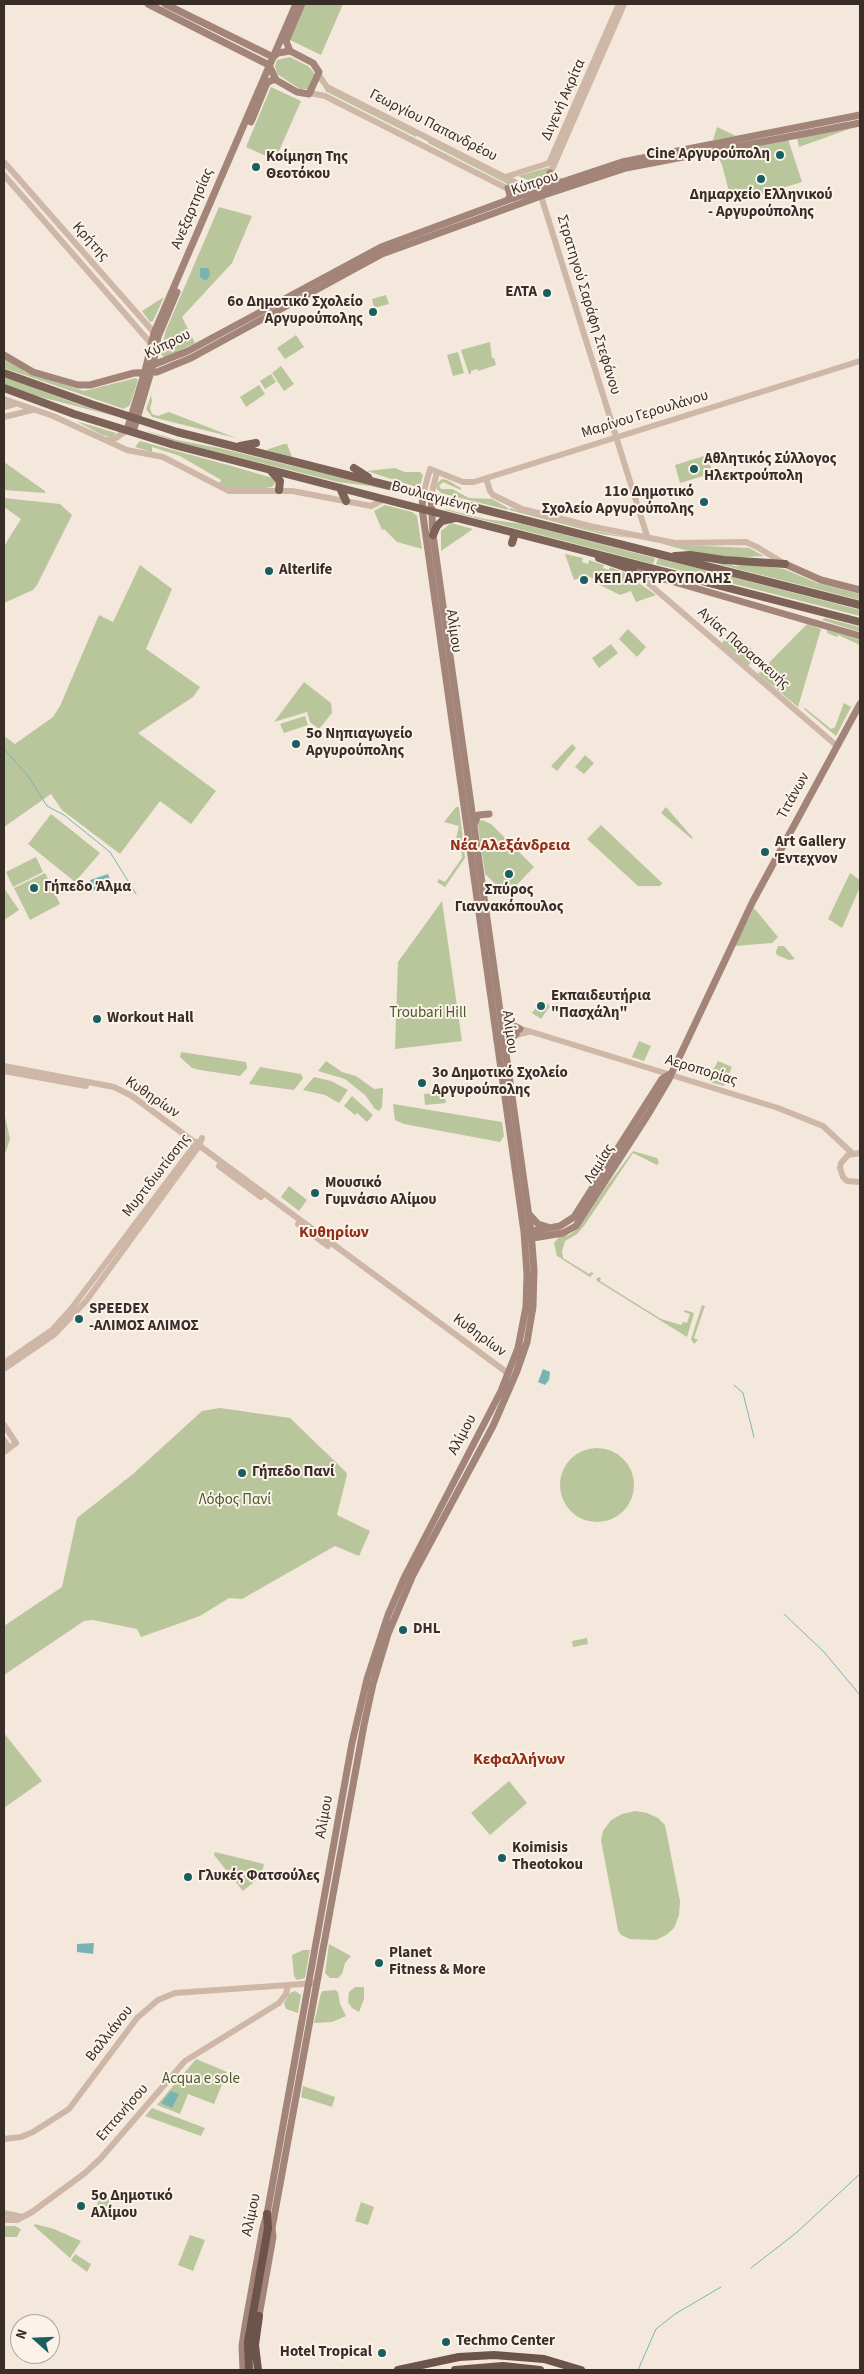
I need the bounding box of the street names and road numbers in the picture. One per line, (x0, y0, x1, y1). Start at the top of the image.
street label: Διγενή Ακρίτα (538, 57, 590, 143)
street label: Γεωργίου Παπανδρέου (366, 86, 500, 166)
street label: Ανεξαρτησίας (168, 166, 218, 252)
street label: Κύπρου (509, 168, 561, 200)
street label: Στρατηγού Σαράφη Στεφάνου (552, 213, 624, 397)
street label: Κρήτης (68, 219, 112, 265)
street label: Κύπρου (142, 326, 194, 364)
street label: Μαρίνου Γερουλάνου (579, 387, 711, 443)
street label: Βουλιαγμένης (389, 478, 479, 518)
street label: Αγίας Παρασκευής (693, 604, 793, 694)
street label: Αλίμου (441, 608, 465, 654)
street label: Τιτάνων (774, 770, 814, 822)
street label: Αλίμου (497, 1009, 521, 1055)
street label: Αεροπορίας (663, 1051, 739, 1091)
street label: Κυθηρίων (121, 1073, 183, 1123)
street label: Μυρτιδιωτίσσης (119, 1131, 195, 1221)
street label: Λαμίας (581, 1141, 619, 1187)
street label: Κυθηρίων (449, 1311, 509, 1361)
street label: Αλίμου (445, 1412, 481, 1458)
street label: Αλίμου (312, 1794, 338, 1840)
street label: Βαλλιάνου (83, 2002, 137, 2066)
street label: Επτανήσου (93, 2081, 153, 2145)
street label: Αλίμου (239, 2192, 265, 2238)

